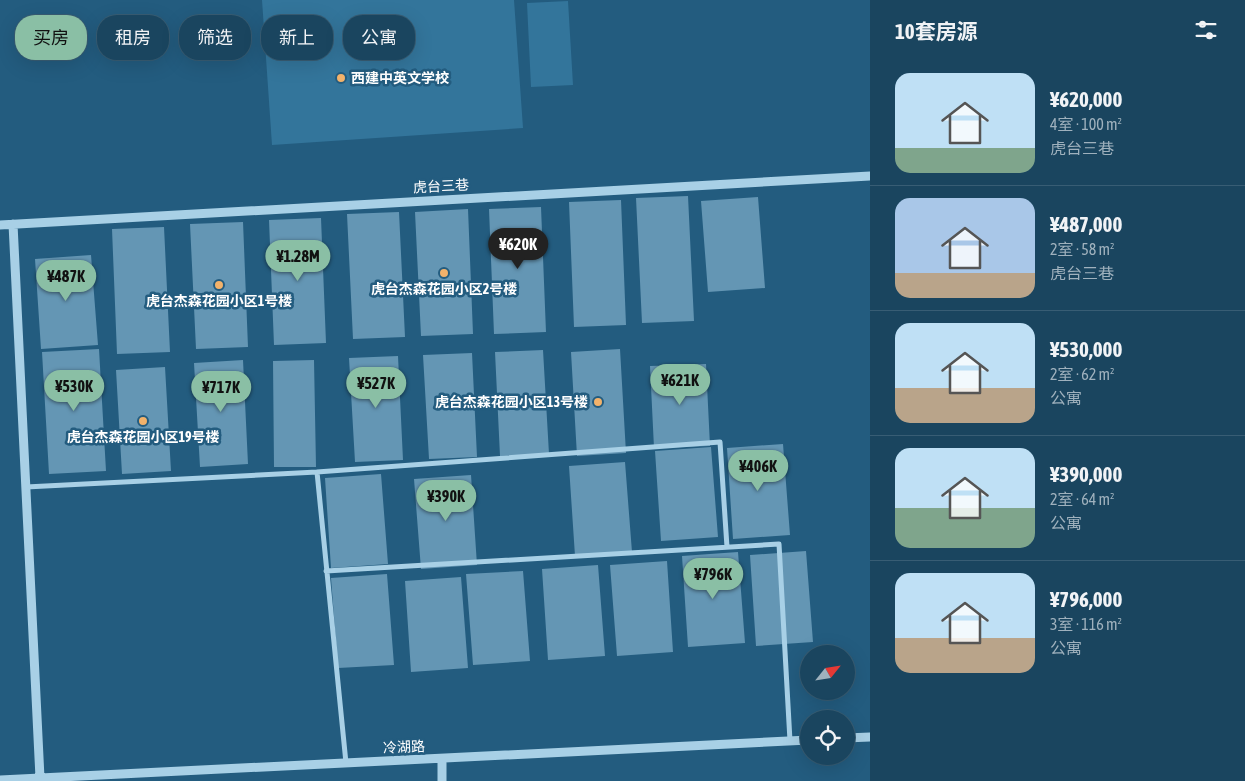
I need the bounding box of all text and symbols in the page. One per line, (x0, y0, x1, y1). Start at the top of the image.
chip: 买房 (15, 15, 87, 60)
chip: 租房 (97, 15, 169, 60)
chip: 筛选 (179, 15, 251, 60)
chip: 新上 (261, 15, 333, 60)
chip: 公寓 (343, 15, 415, 60)
icon: filters (1192, 16, 1220, 44)
text: 10套房源 (895, 19, 978, 43)
place label: 西建中英文学校 (351, 70, 449, 86)
marker: 西建中英文学校 (335, 72, 347, 84)
text: ¥620,000 (1050, 87, 1122, 111)
icon: home (935, 93, 995, 153)
text: 4室 · 100 m² (1050, 115, 1122, 133)
text: 虎台三巷 (1050, 139, 1114, 157)
street label: 虎台三巷 (413, 177, 469, 195)
text: ¥487,000 (1050, 212, 1122, 236)
icon: home (935, 218, 995, 278)
pin: ¥620K (483, 228, 553, 270)
text: ¥620K (499, 235, 537, 253)
pin: ¥1.28M (257, 240, 339, 282)
text: 2室 · 58 m² (1050, 240, 1115, 258)
text: ¥1.28M (276, 247, 320, 265)
pin: ¥487K (31, 260, 101, 302)
text: 虎台三巷 (1050, 264, 1114, 282)
text: ¥487K (47, 267, 85, 285)
marker: 虎台杰森花园小区2号楼 (438, 267, 450, 279)
marker: 虎台杰森花园小区1号楼 (213, 279, 225, 291)
place label: 虎台杰森花园小区2号楼 (371, 281, 517, 297)
place label: 虎台杰森花园小区1号楼 (146, 293, 292, 309)
text: ¥530,000 (1050, 337, 1122, 361)
icon: home (935, 343, 995, 403)
pin: ¥621K (645, 364, 715, 406)
text: 2室 · 62 m² (1050, 365, 1115, 383)
pin: ¥527K (341, 366, 411, 409)
pin: ¥530K (39, 370, 109, 412)
pin: ¥717K (186, 370, 256, 413)
text: ¥621K (661, 371, 699, 389)
text: ¥527K (357, 374, 395, 392)
text: ¥530K (55, 377, 93, 395)
text: ¥717K (202, 378, 240, 396)
text: 公寓 (1050, 389, 1082, 407)
place label: 虎台杰森花园小区13号楼 (435, 394, 588, 410)
marker: 虎台杰森花园小区13号楼 (592, 396, 604, 408)
marker: 虎台杰森花园小区19号楼 (137, 415, 149, 427)
place label: 虎台杰森花园小区19号楼 (66, 429, 220, 445)
pin: ¥406K (723, 450, 793, 492)
text: ¥406K (739, 457, 777, 475)
text: ¥390,000 (1050, 462, 1122, 486)
icon: home (935, 468, 995, 528)
pin: ¥390K (411, 480, 481, 522)
text: ¥390K (427, 487, 465, 505)
text: 2室 · 64 m² (1050, 490, 1115, 508)
text: 公寓 (1050, 514, 1082, 532)
pin: ¥796K (678, 558, 748, 600)
text: ¥796K (694, 565, 732, 583)
text: ¥796,000 (1050, 587, 1122, 611)
icon: home (935, 593, 995, 653)
text: 3室 · 116 m² (1050, 615, 1122, 633)
text: 公寓 (1050, 639, 1082, 657)
north arrow (800, 645, 855, 700)
map controls (800, 645, 855, 765)
button: locate (800, 710, 855, 765)
street label: 冷湖路 (383, 738, 425, 756)

